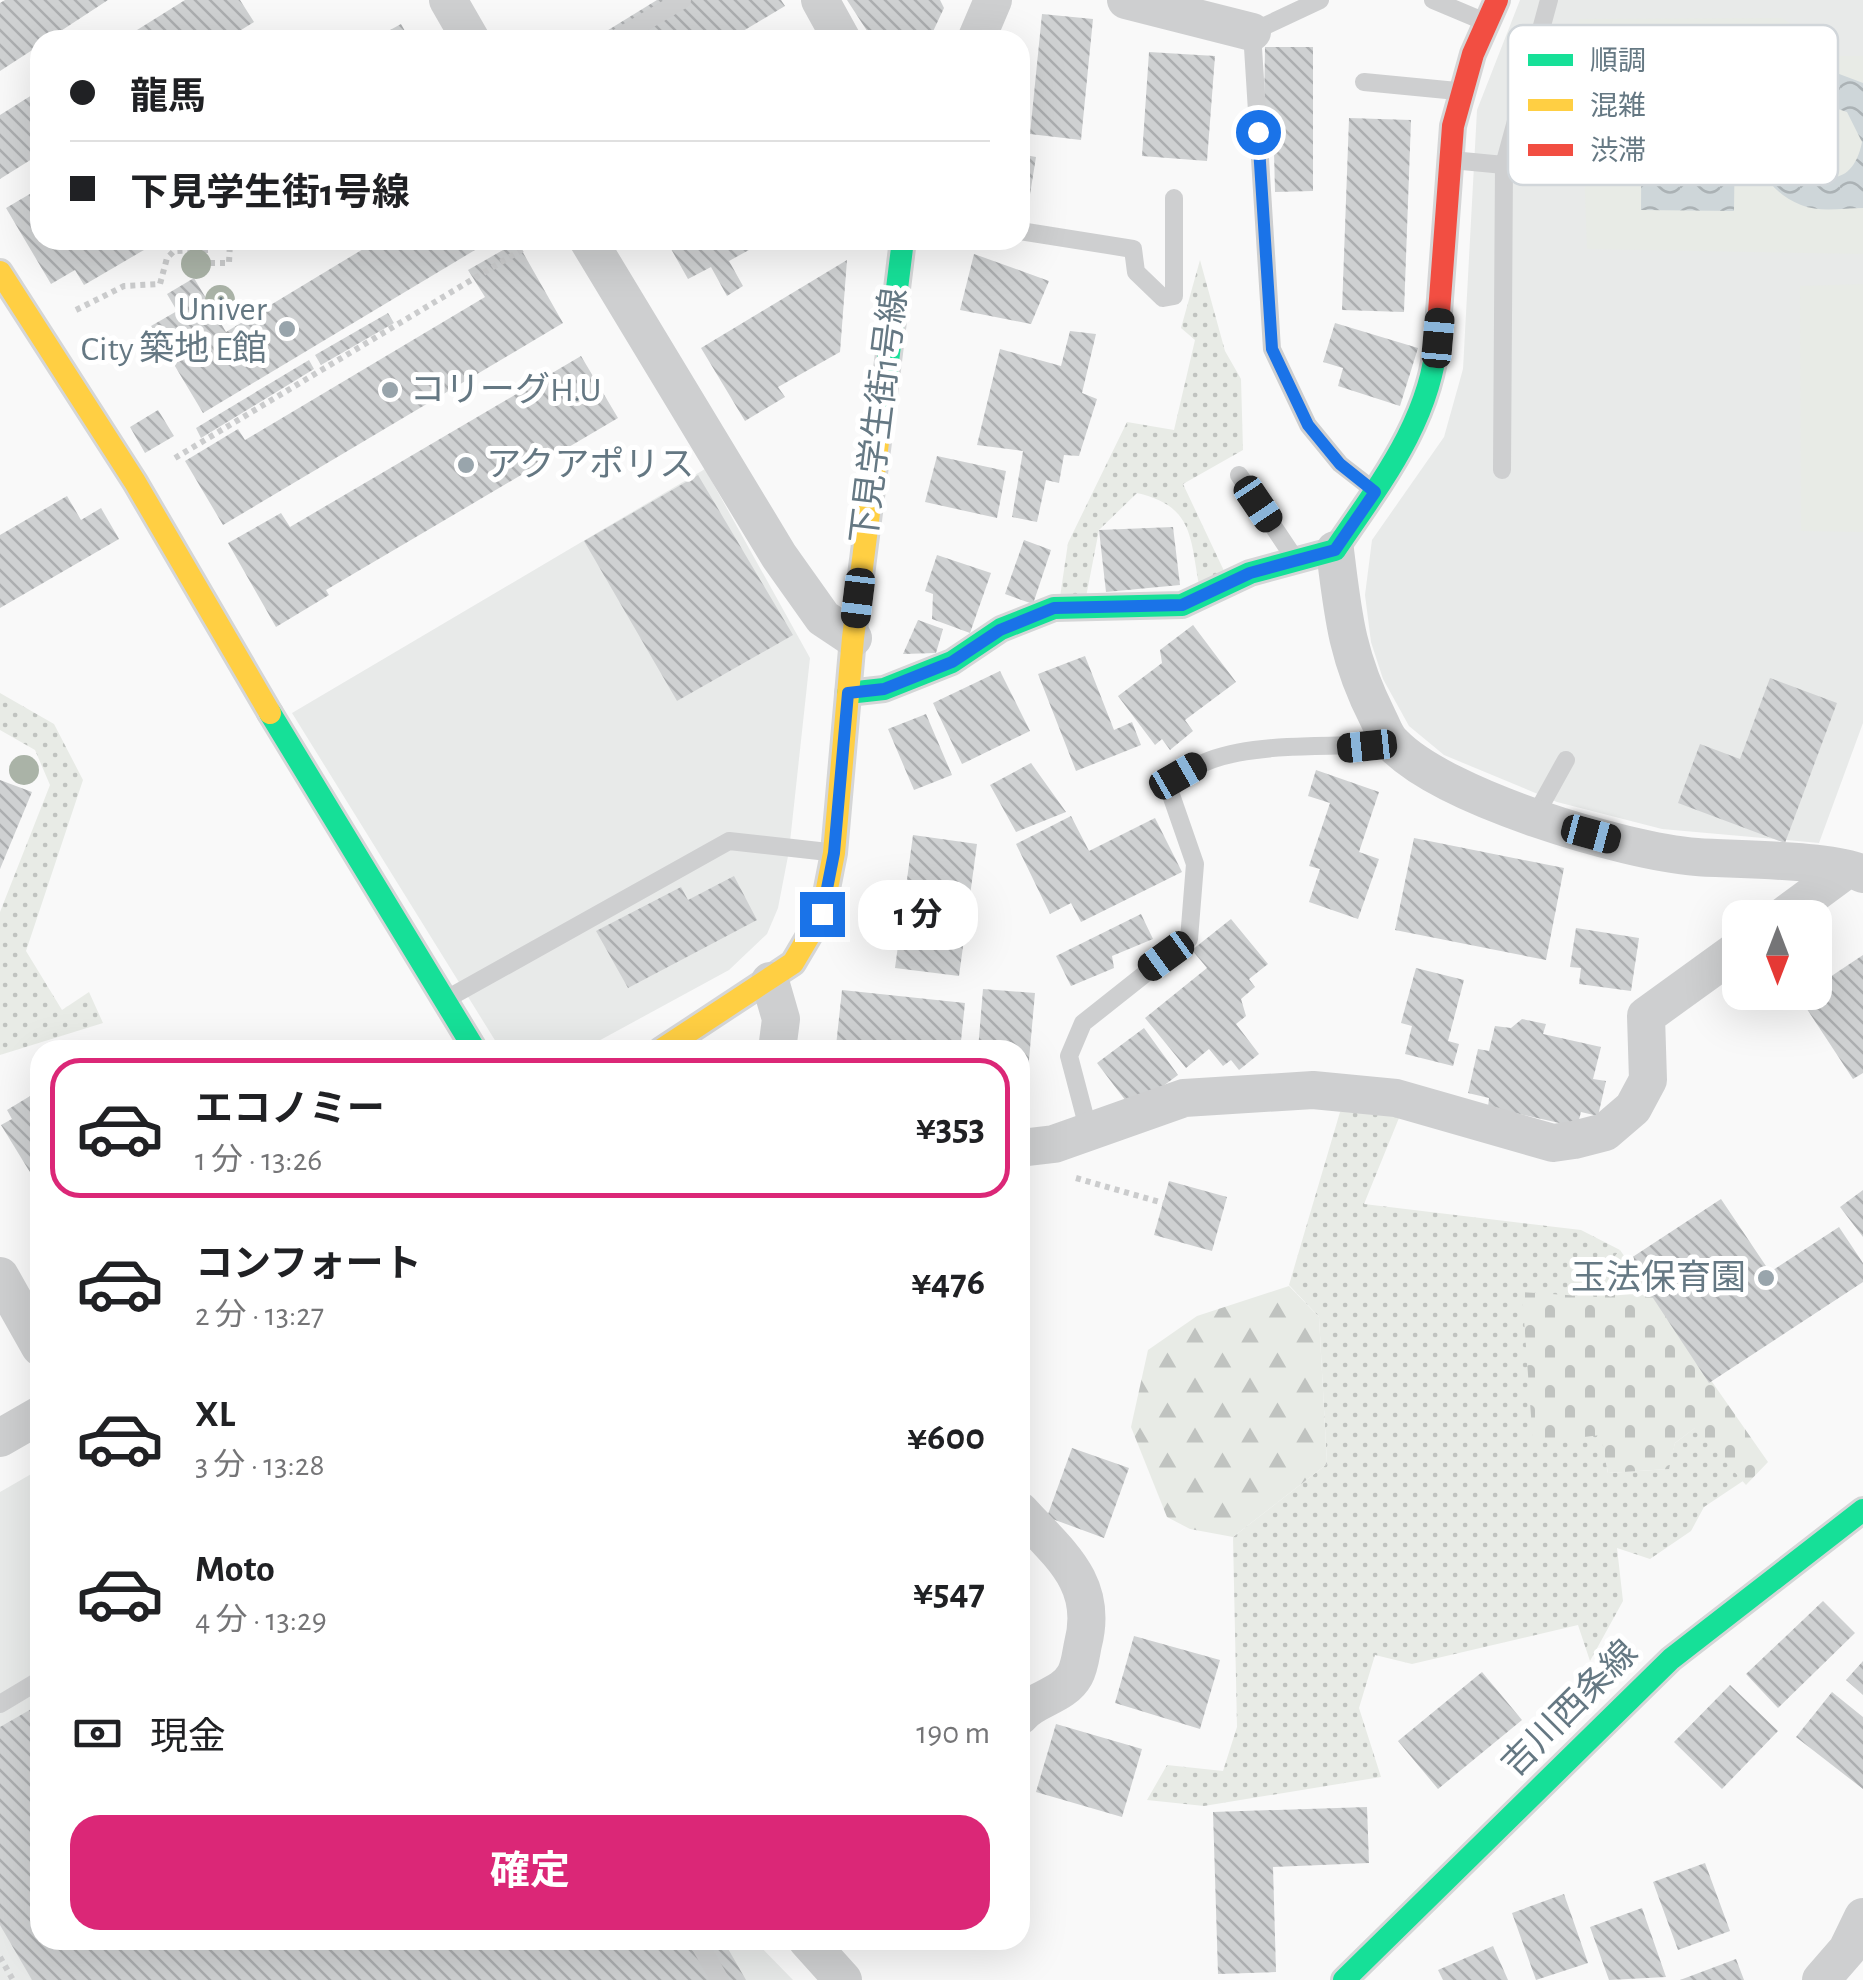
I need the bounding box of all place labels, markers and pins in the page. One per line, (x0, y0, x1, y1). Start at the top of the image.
place label: Univer City 築地 E館 (81, 292, 268, 367)
marker: Univer City 築地 E館 (276, 318, 298, 340)
place label: コリーグH.U (410, 371, 602, 408)
marker: コリーグH.U (379, 379, 401, 401)
place label: アクアポリス (486, 446, 694, 483)
marker: アクアポリス (455, 454, 477, 476)
place label: 玉法保育園 (1571, 1259, 1746, 1296)
marker: 玉法保育園 (1755, 1267, 1777, 1289)

